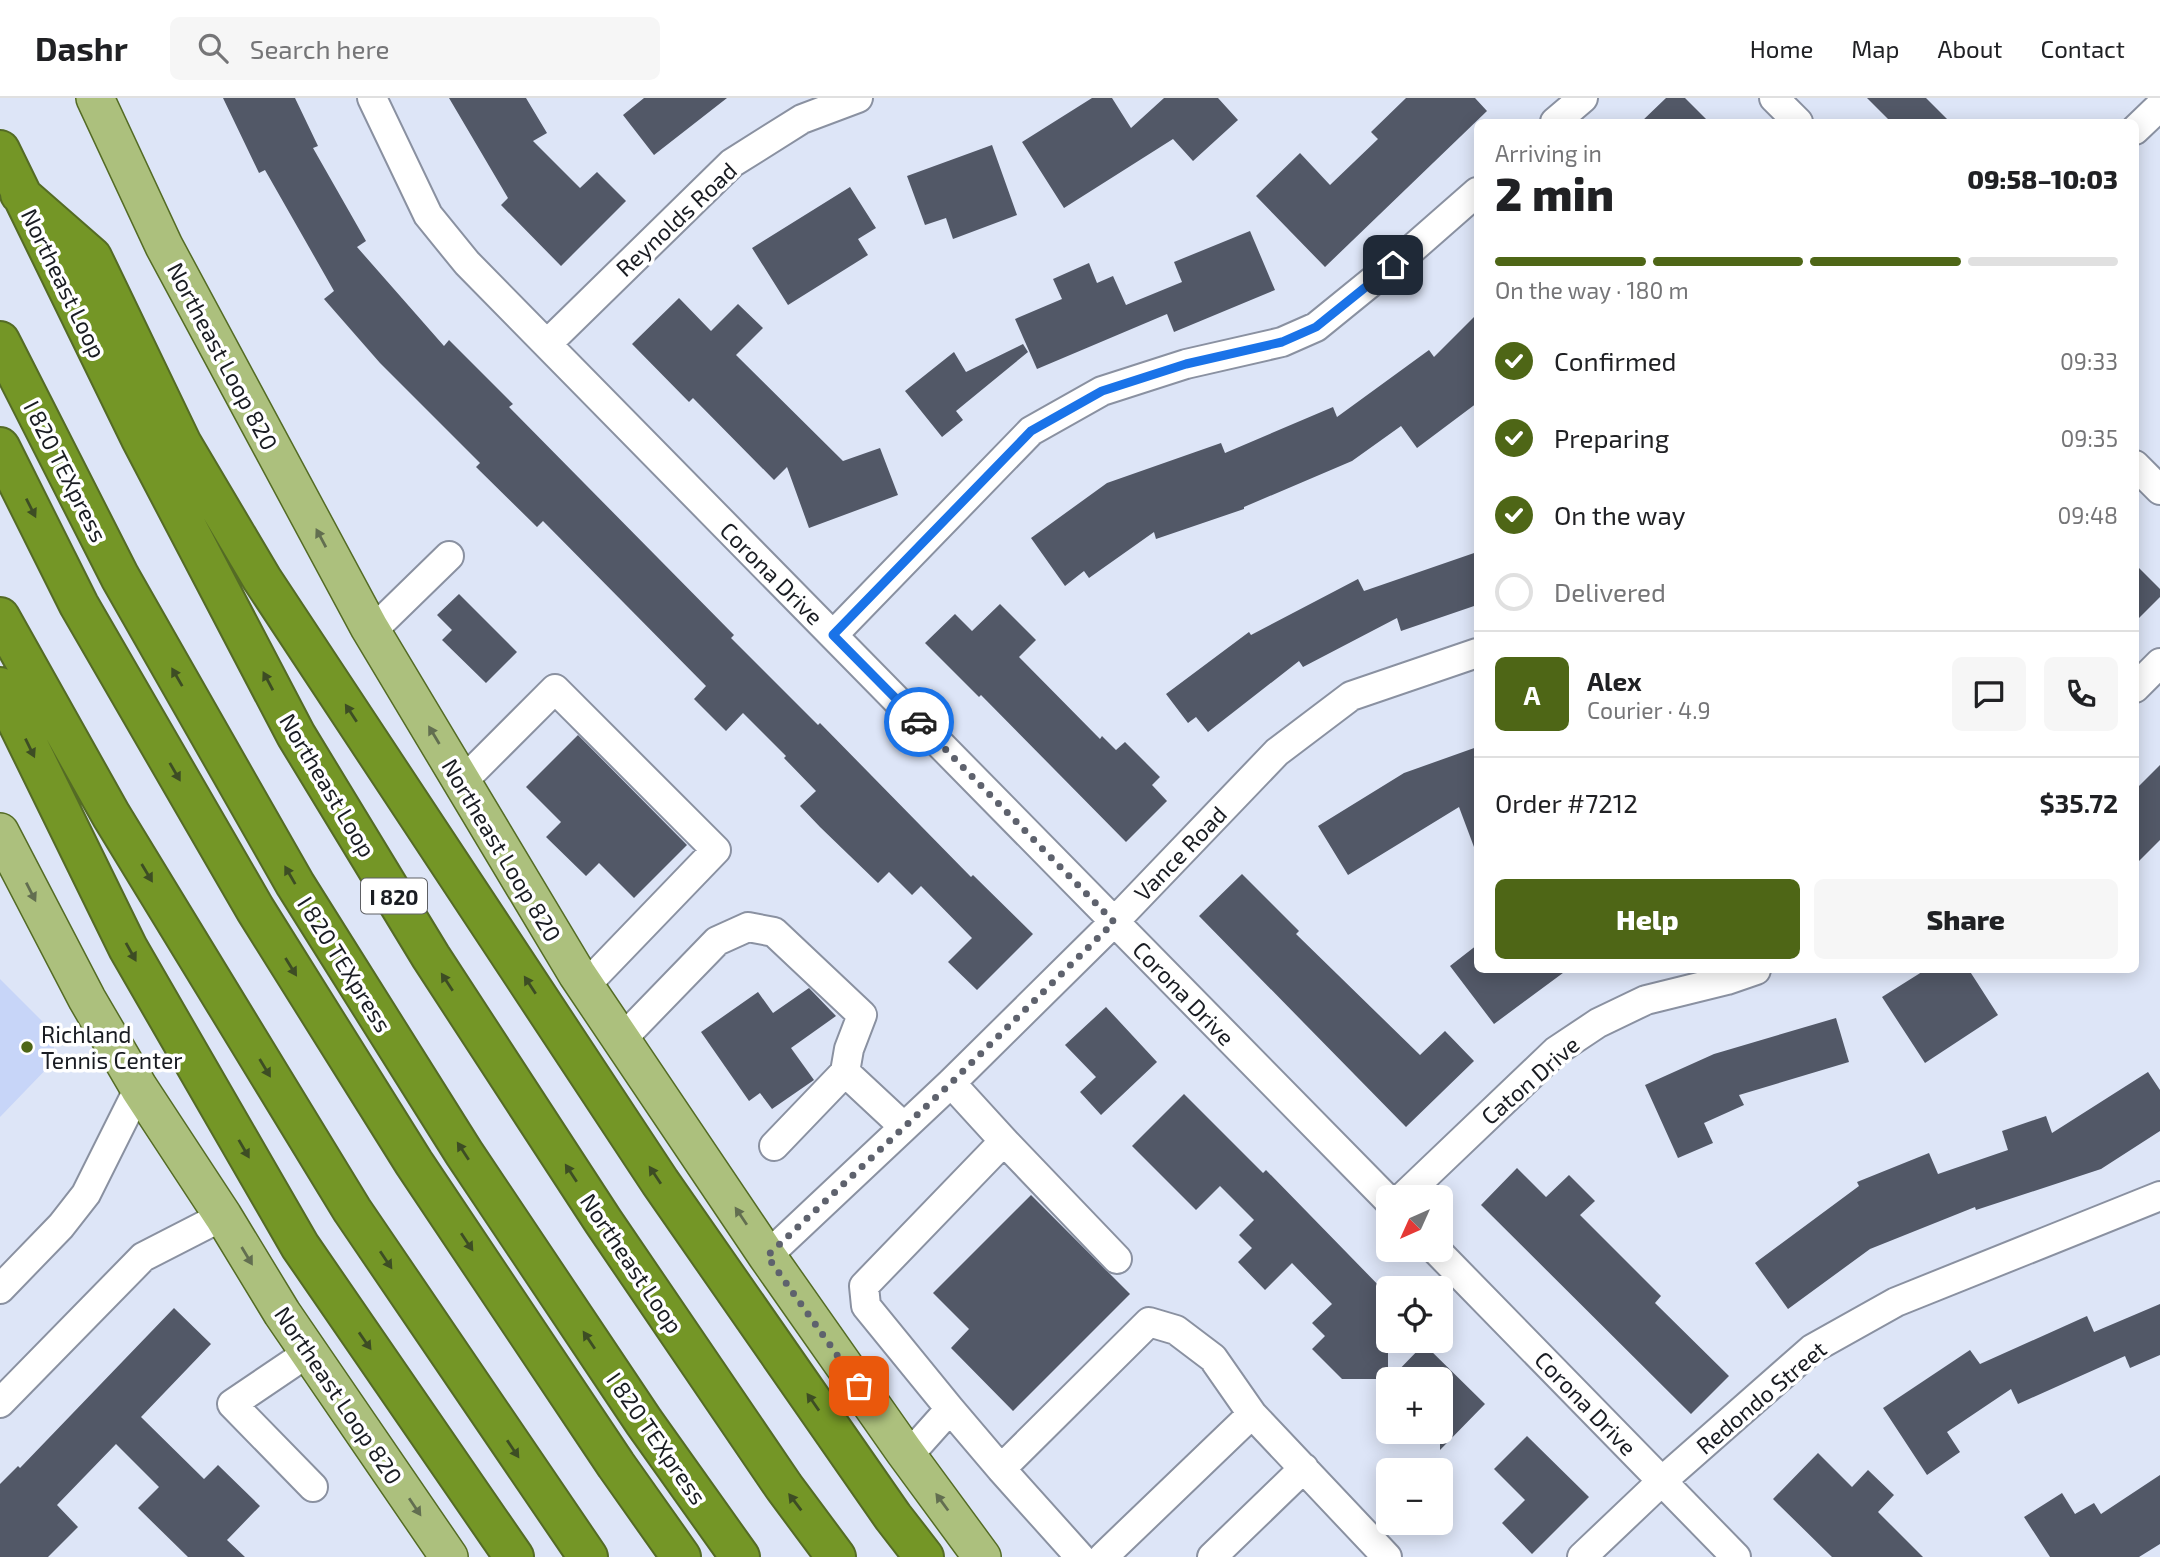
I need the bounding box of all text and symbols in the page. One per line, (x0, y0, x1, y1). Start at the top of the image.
search box (170, 17, 660, 80)
text: Dashr (35, 28, 128, 68)
icon: search (194, 29, 232, 67)
text: Search here (250, 33, 389, 64)
text: Home (1750, 34, 1813, 63)
text: Map (1851, 34, 1899, 63)
text: About (1937, 34, 2003, 63)
text: Contact (2041, 34, 2125, 63)
text: Arriving in (1495, 139, 1602, 167)
street label: Reynolds Road (610, 156, 742, 282)
text: 09:58–10:03 (1967, 163, 2118, 194)
text: 2 min (1495, 165, 1614, 220)
street label: Northeast Loop (16, 204, 112, 362)
pin (1363, 235, 1423, 295)
icon: home (1374, 246, 1412, 284)
street label: Northeast Loop 820 (162, 257, 284, 455)
text: On the way · 180 m (1495, 276, 1689, 304)
icon: check (1495, 342, 1533, 380)
text: Confirmed (1554, 345, 1677, 376)
text: 09:33 (2060, 347, 2118, 375)
street label: I 820 TEXpress (18, 396, 114, 546)
icon: check (1495, 419, 1533, 457)
text: Preparing (1554, 422, 1669, 453)
text: 09:35 (2060, 424, 2118, 452)
icon: check (1495, 496, 1533, 534)
one-way arrow (25, 498, 36, 518)
text: On the way (1554, 499, 1685, 530)
text: 09:48 (2057, 501, 2118, 529)
street label: Corona Drive (715, 516, 829, 630)
one-way arrow (315, 528, 327, 547)
text: Delivered (1554, 576, 1666, 607)
button: chat (1952, 657, 2026, 731)
button: phone (2044, 657, 2118, 731)
text: Alex (1587, 665, 1642, 696)
one-way arrow (171, 668, 184, 687)
one-way arrow (262, 671, 273, 691)
text: A (1524, 679, 1540, 710)
courier (884, 687, 954, 757)
text: Courier · 4.9 (1587, 696, 1711, 724)
one-way arrow (344, 703, 357, 723)
icon: car (900, 703, 938, 741)
street label: Northeast Loop (274, 708, 382, 862)
one-way arrow (428, 726, 440, 745)
one-way arrow (25, 738, 36, 758)
street label: Northeast Loop 820 (436, 754, 568, 946)
one-way arrow (169, 762, 181, 781)
text: Order #7212 (1495, 787, 1638, 818)
text: $35.72 (2039, 787, 2118, 818)
street label: Vance Road (1128, 800, 1232, 906)
one-way arrow (140, 864, 153, 883)
one-way arrow (284, 865, 296, 885)
road number: I 820 (361, 878, 427, 914)
button: Help (1495, 879, 1800, 959)
button: Share (1814, 879, 2118, 959)
one-way arrow (25, 883, 37, 903)
street label: I 820 TEXpress (292, 891, 398, 1037)
street label: Corona Drive (1127, 935, 1241, 1051)
one-way arrow (125, 942, 137, 961)
one-way arrow (285, 958, 298, 977)
one-way arrow (441, 972, 454, 991)
one-way arrow (523, 975, 536, 995)
place label: Richland Tennis Center (41, 1020, 183, 1074)
street label: Caton Drive (1475, 1030, 1585, 1130)
marker: Richland Tennis Center (19, 1039, 35, 1055)
one-way arrow (259, 1058, 271, 1077)
one-way arrow (238, 1140, 250, 1159)
one-way arrow (456, 1141, 469, 1161)
one-way arrow (564, 1163, 577, 1182)
one-way arrow (648, 1166, 662, 1184)
north arrow (1376, 1185, 1452, 1262)
map controls (1376, 1185, 1453, 1535)
street label: Northeast Loop (575, 1188, 689, 1338)
one-way arrow (734, 1206, 747, 1226)
one-way arrow (460, 1232, 473, 1251)
one-way arrow (241, 1247, 254, 1266)
one-way arrow (379, 1251, 392, 1270)
button: locate (1376, 1276, 1453, 1353)
street label: Northeast Loop 820 (269, 1301, 409, 1489)
one-way arrow (583, 1330, 596, 1350)
one-way arrow (358, 1332, 372, 1350)
street label: Redondo Street (1690, 1334, 1832, 1460)
street label: Corona Drive (1529, 1345, 1643, 1461)
pin (829, 1356, 889, 1416)
street label: I 820 TEXpress (601, 1367, 713, 1509)
icon: bag (840, 1367, 878, 1405)
button: + (1376, 1367, 1453, 1444)
one-way arrow (806, 1393, 820, 1411)
one-way arrow (507, 1439, 520, 1459)
button: − (1376, 1458, 1453, 1535)
one-way arrow (935, 1493, 949, 1511)
one-way arrow (788, 1494, 803, 1512)
one-way arrow (408, 1497, 421, 1516)

